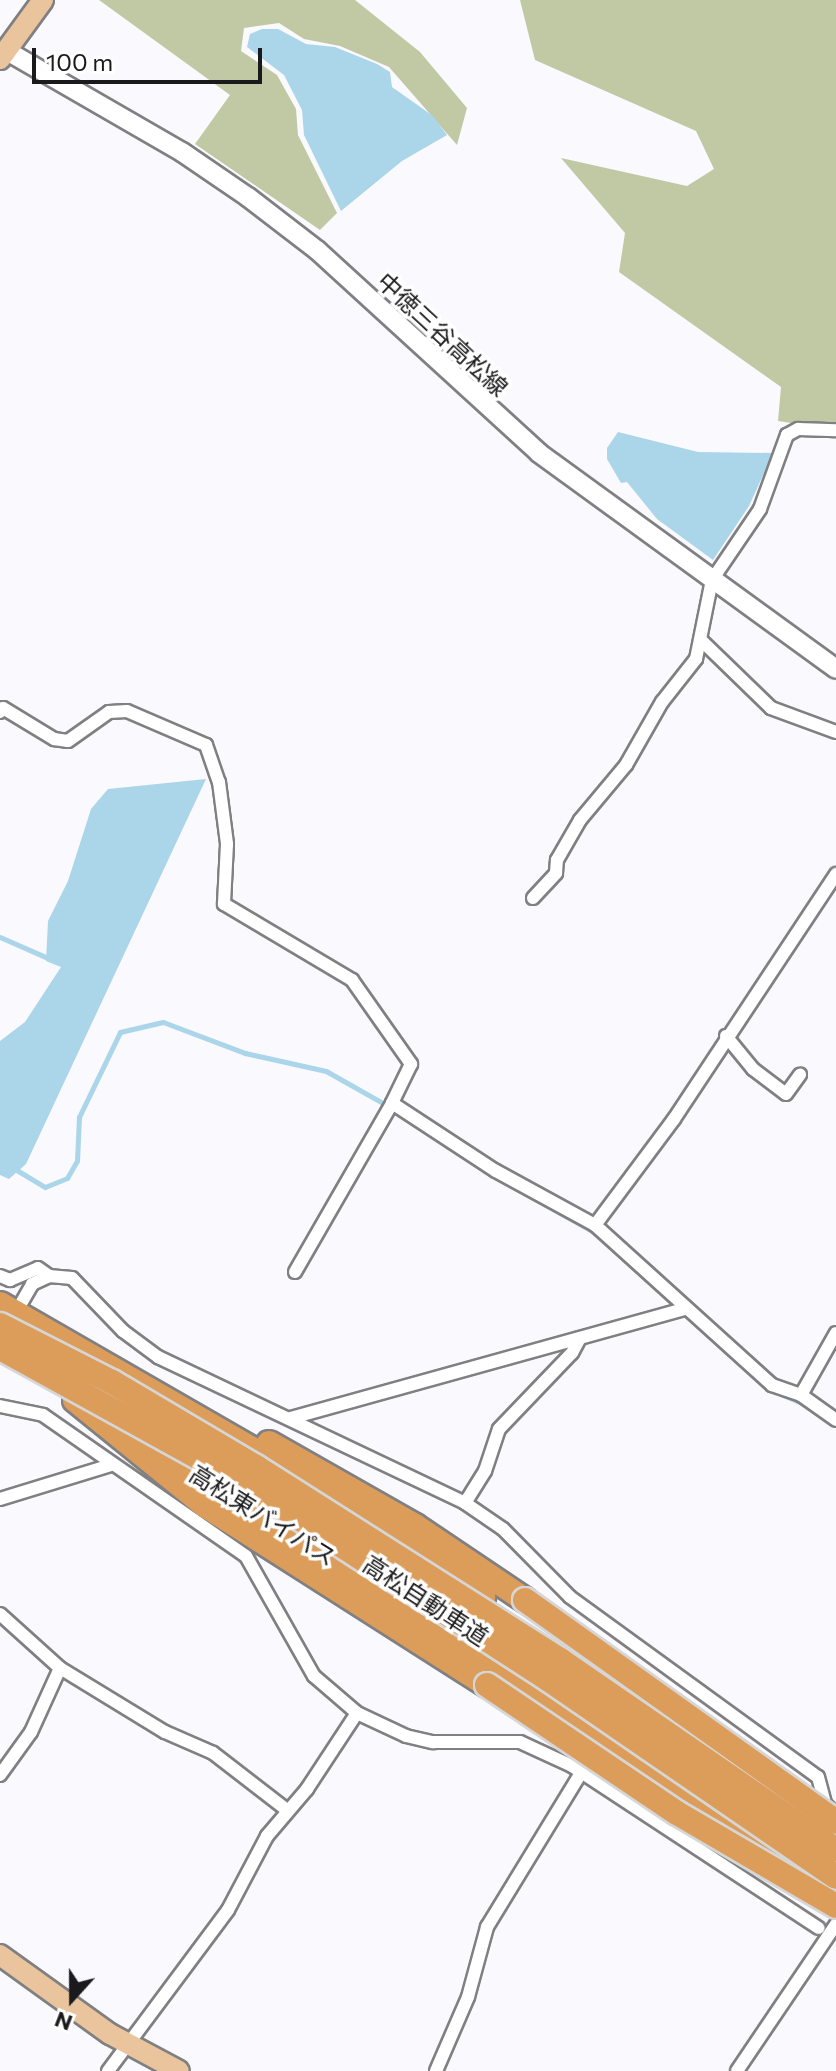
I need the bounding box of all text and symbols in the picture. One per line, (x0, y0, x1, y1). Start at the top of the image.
scale bar (36, 32, 266, 82)
text: 100 m (46, 47, 113, 76)
street label: 中徳三谷高松線 (372, 266, 514, 402)
street label: 高松東バイパス (184, 1458, 342, 1572)
street label: 高松自動車道 (358, 1549, 494, 1651)
north arrow (32, 1959, 112, 2039)
text: N (51, 2006, 76, 2037)

